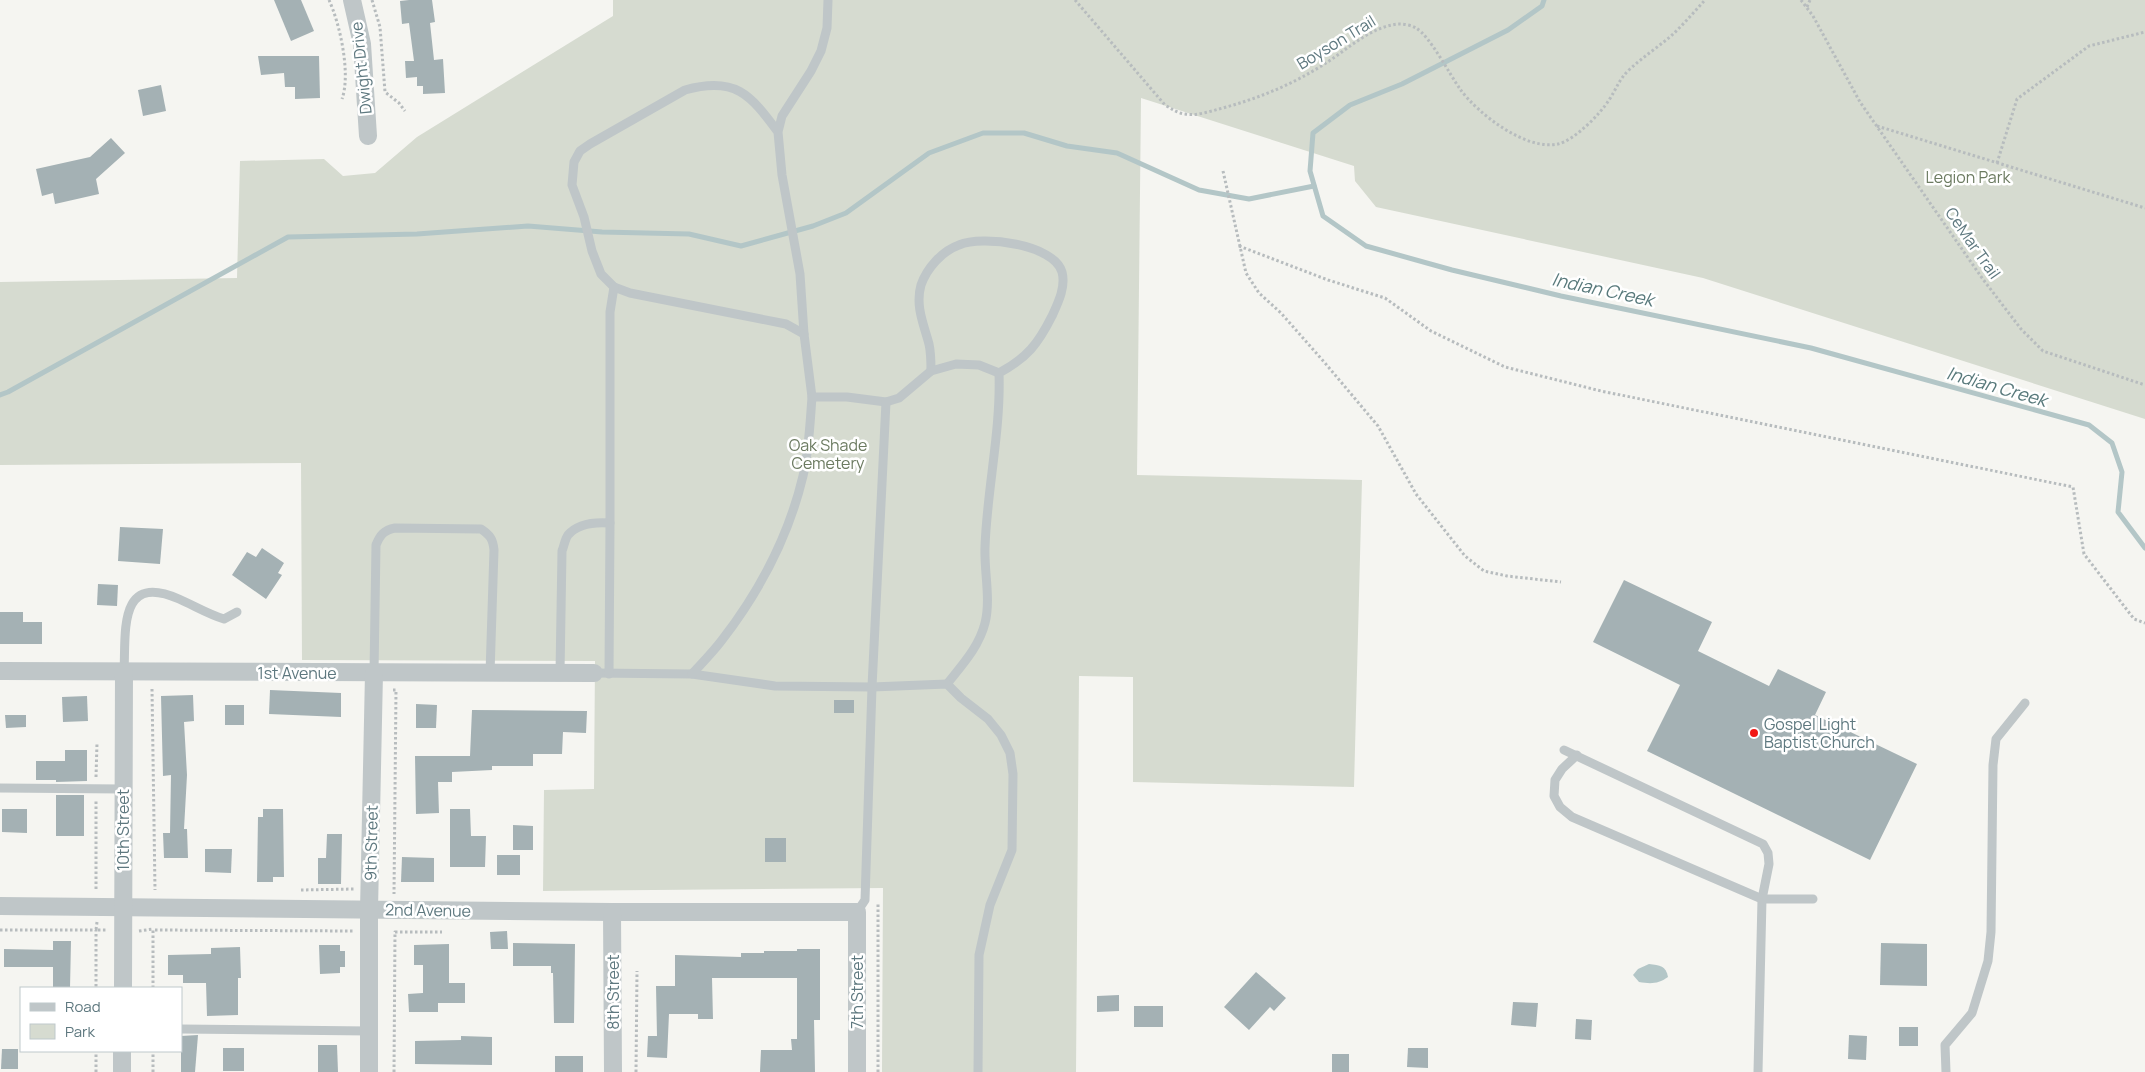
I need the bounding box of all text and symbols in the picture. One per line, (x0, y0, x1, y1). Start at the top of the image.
street label: Boyson Trail (1292, 10, 1380, 74)
street label: Dwight Drive (345, 21, 377, 115)
park label: Legion Park (1926, 166, 2011, 188)
street label: CeMar Trail (1940, 203, 2006, 283)
water label: Indian Creek (1550, 267, 1659, 312)
water label: Indian Creek (1944, 360, 2053, 413)
park label: Oak Shade Cemetery (789, 434, 867, 474)
street label: 1st Avenue (257, 662, 337, 684)
place label: Gospel Light Baptist Church (1764, 713, 1875, 753)
marker: Gospel Light Baptist Church (1748, 727, 1760, 739)
street label: 10th Street (112, 789, 134, 871)
street label: 9th Street (359, 805, 383, 881)
street label: 2nd Avenue (385, 898, 471, 922)
street label: 8th Street (602, 954, 624, 1030)
street label: 7th Street (846, 955, 868, 1029)
legend (20, 987, 182, 1052)
text: Road (65, 996, 101, 1017)
text: Park (65, 1021, 95, 1042)

